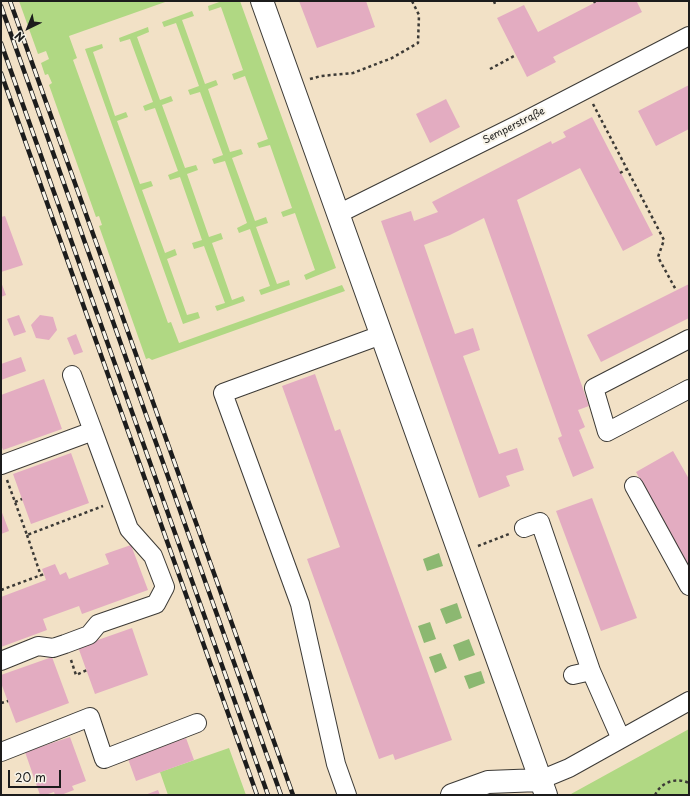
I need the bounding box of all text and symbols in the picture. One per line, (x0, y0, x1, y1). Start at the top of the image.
north arrow (8, 8, 48, 48)
text: N (10, 28, 28, 46)
street label: Semperstraße (481, 105, 547, 147)
scale bar (10, 762, 63, 788)
text: 20 m (15, 768, 46, 786)

